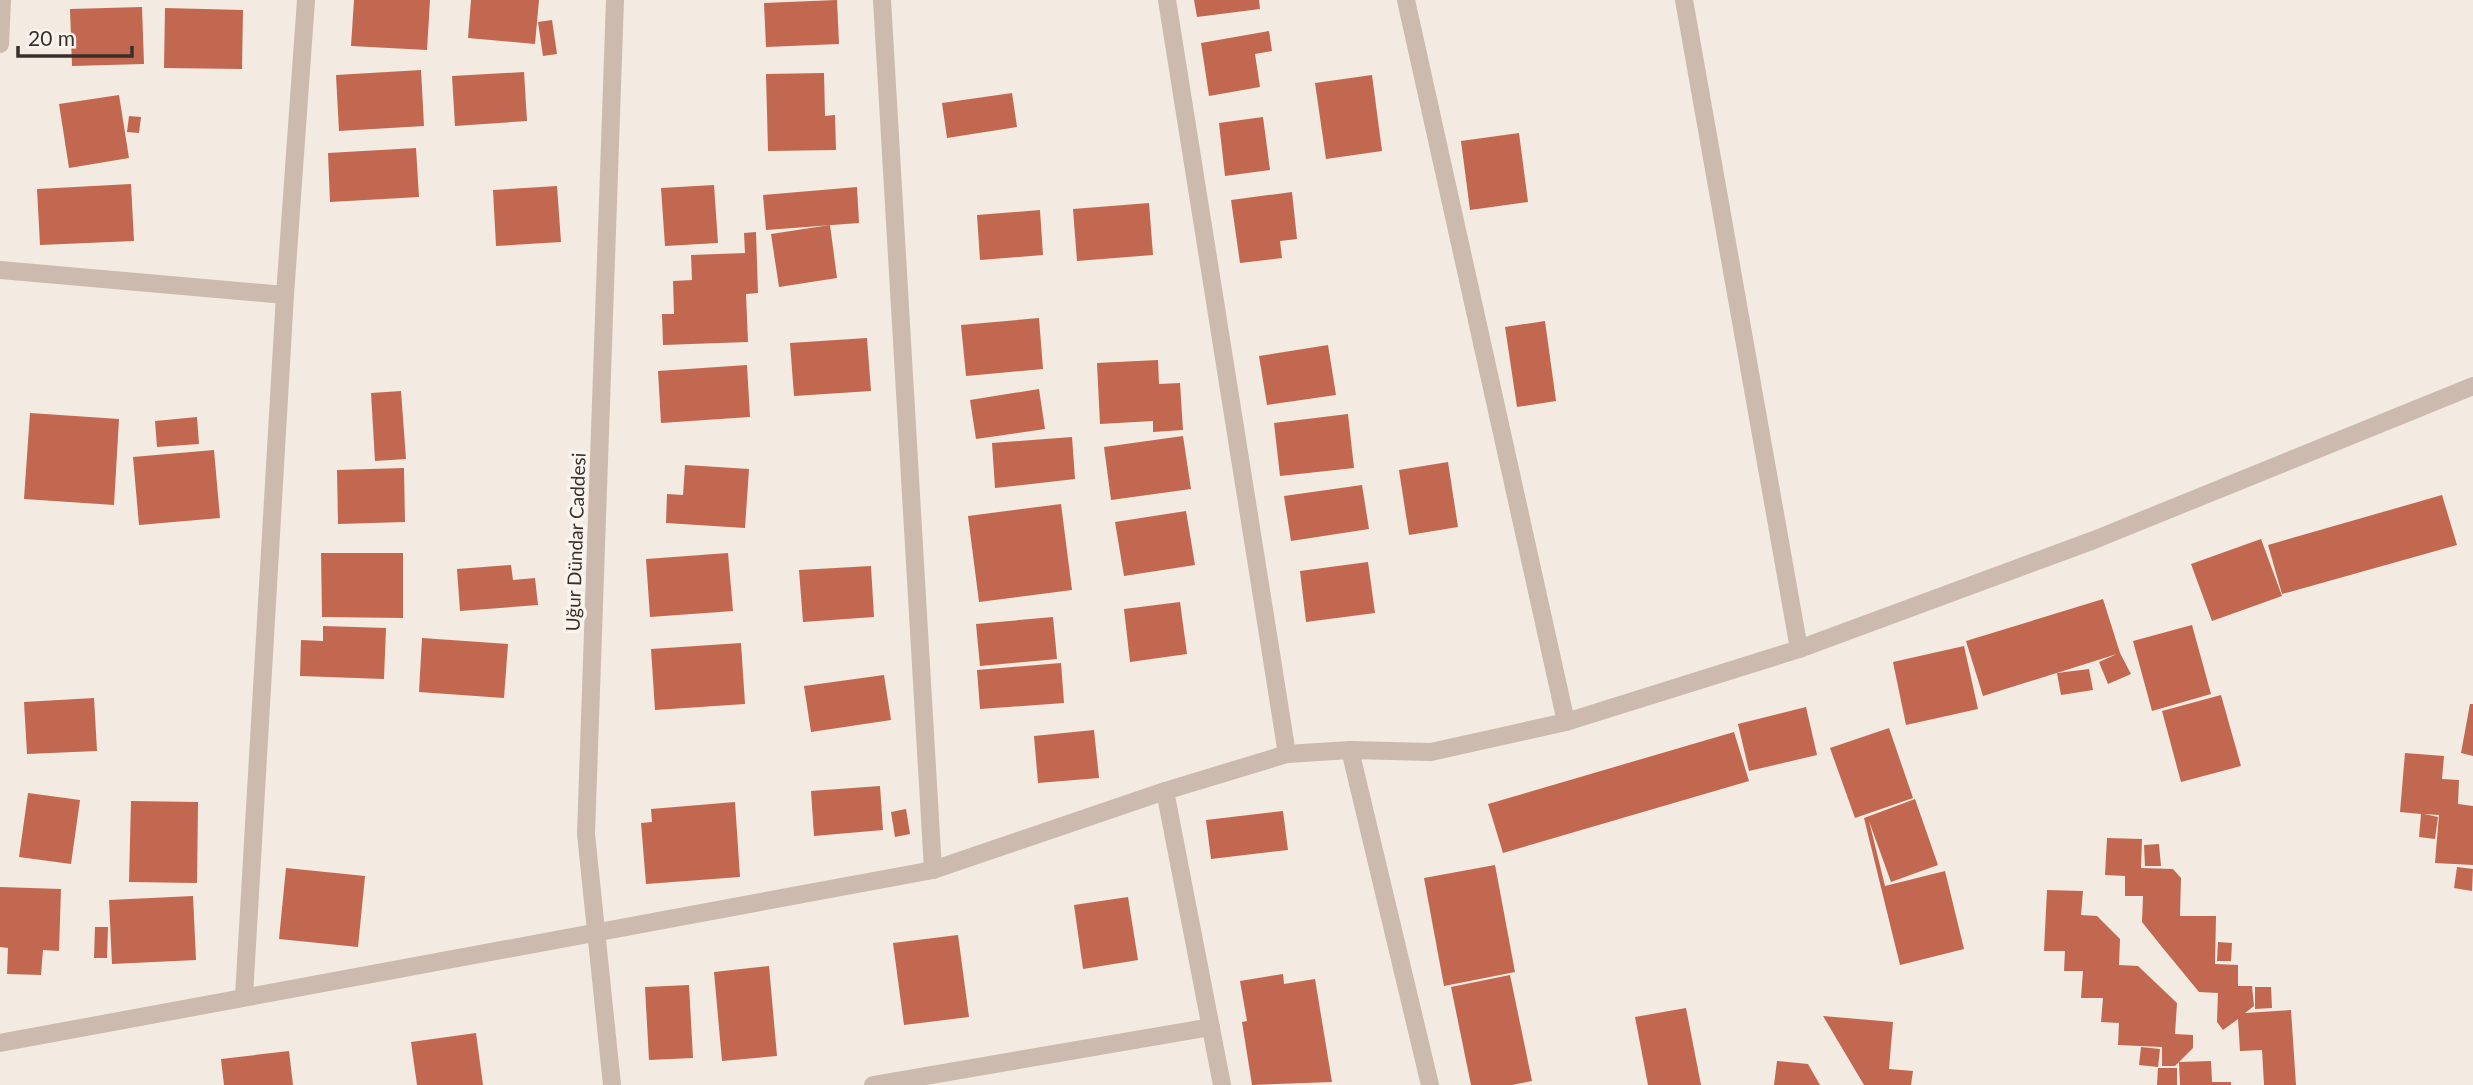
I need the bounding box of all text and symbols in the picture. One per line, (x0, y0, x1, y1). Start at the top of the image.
scale bar (18, 14, 131, 58)
text: 20 m (28, 25, 75, 50)
street label: Uğur Dündar Caddesi (560, 452, 590, 632)

